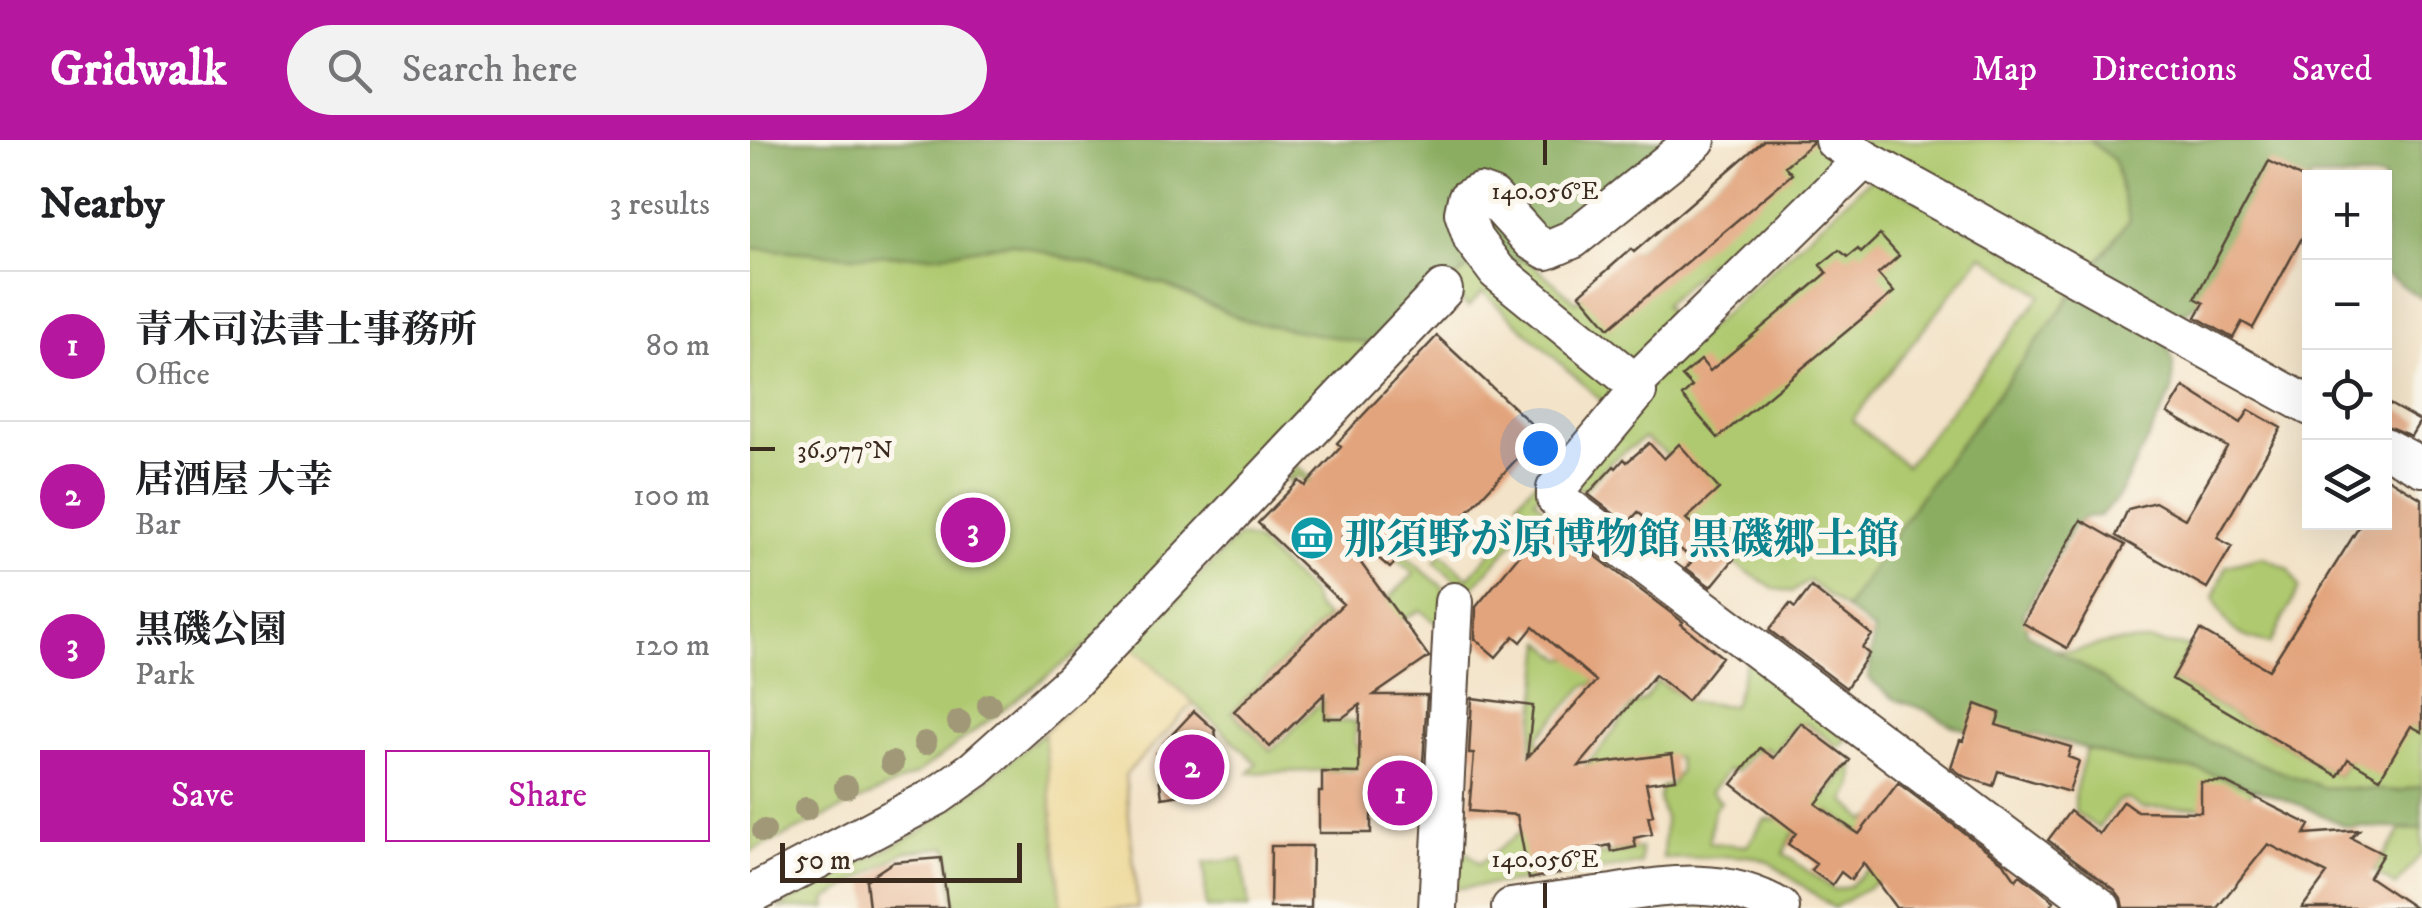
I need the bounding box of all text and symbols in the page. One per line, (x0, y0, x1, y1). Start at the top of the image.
search box (287, 25, 987, 115)
text: Gridwalk (50, 40, 227, 100)
icon: search (322, 43, 377, 98)
text: Search here (402, 46, 577, 94)
text: Map (1972, 48, 2037, 92)
text: Directions (2092, 48, 2237, 92)
text: Saved (2292, 48, 2372, 92)
map controls (2302, 170, 2392, 530)
button: + (2302, 170, 2392, 260)
text: 140.056°E (1491, 176, 1599, 207)
text: Nearby (40, 179, 164, 231)
text: 3 results (609, 185, 710, 225)
button: − (2302, 260, 2392, 350)
text: 青木司法書士事務所 (135, 307, 477, 355)
text: 1 (67, 326, 78, 366)
text: 80 m (646, 326, 710, 366)
button: locate (2302, 350, 2392, 440)
text: Office (135, 355, 210, 395)
your location (1515, 423, 1566, 474)
text: 36.977°N (797, 435, 893, 466)
button: layers (2302, 440, 2392, 530)
text: 居酒屋 大幸 (135, 457, 333, 505)
text: 2 (65, 476, 80, 516)
text: 100 m (633, 476, 710, 516)
pin: 3 (940, 492, 1006, 568)
text: Bar (135, 505, 181, 545)
museum icon: 那須野が原博物館 黒磯郷土館 (1289, 515, 1335, 561)
place label: 那須野が原博物館 黒磯郷土館 (1344, 515, 1899, 567)
text: 黒磯公園 (135, 607, 287, 655)
text: 3 (67, 626, 78, 666)
text: 120 m (634, 626, 710, 666)
text: Park (135, 655, 195, 695)
pin: 2 (1160, 730, 1224, 804)
button: Save (40, 750, 365, 842)
button: Share (385, 750, 710, 842)
pin: 1 (1368, 756, 1432, 830)
scale bar (780, 838, 1022, 882)
text: 50 m (795, 843, 851, 878)
text: 140.056°E (1491, 844, 1599, 875)

